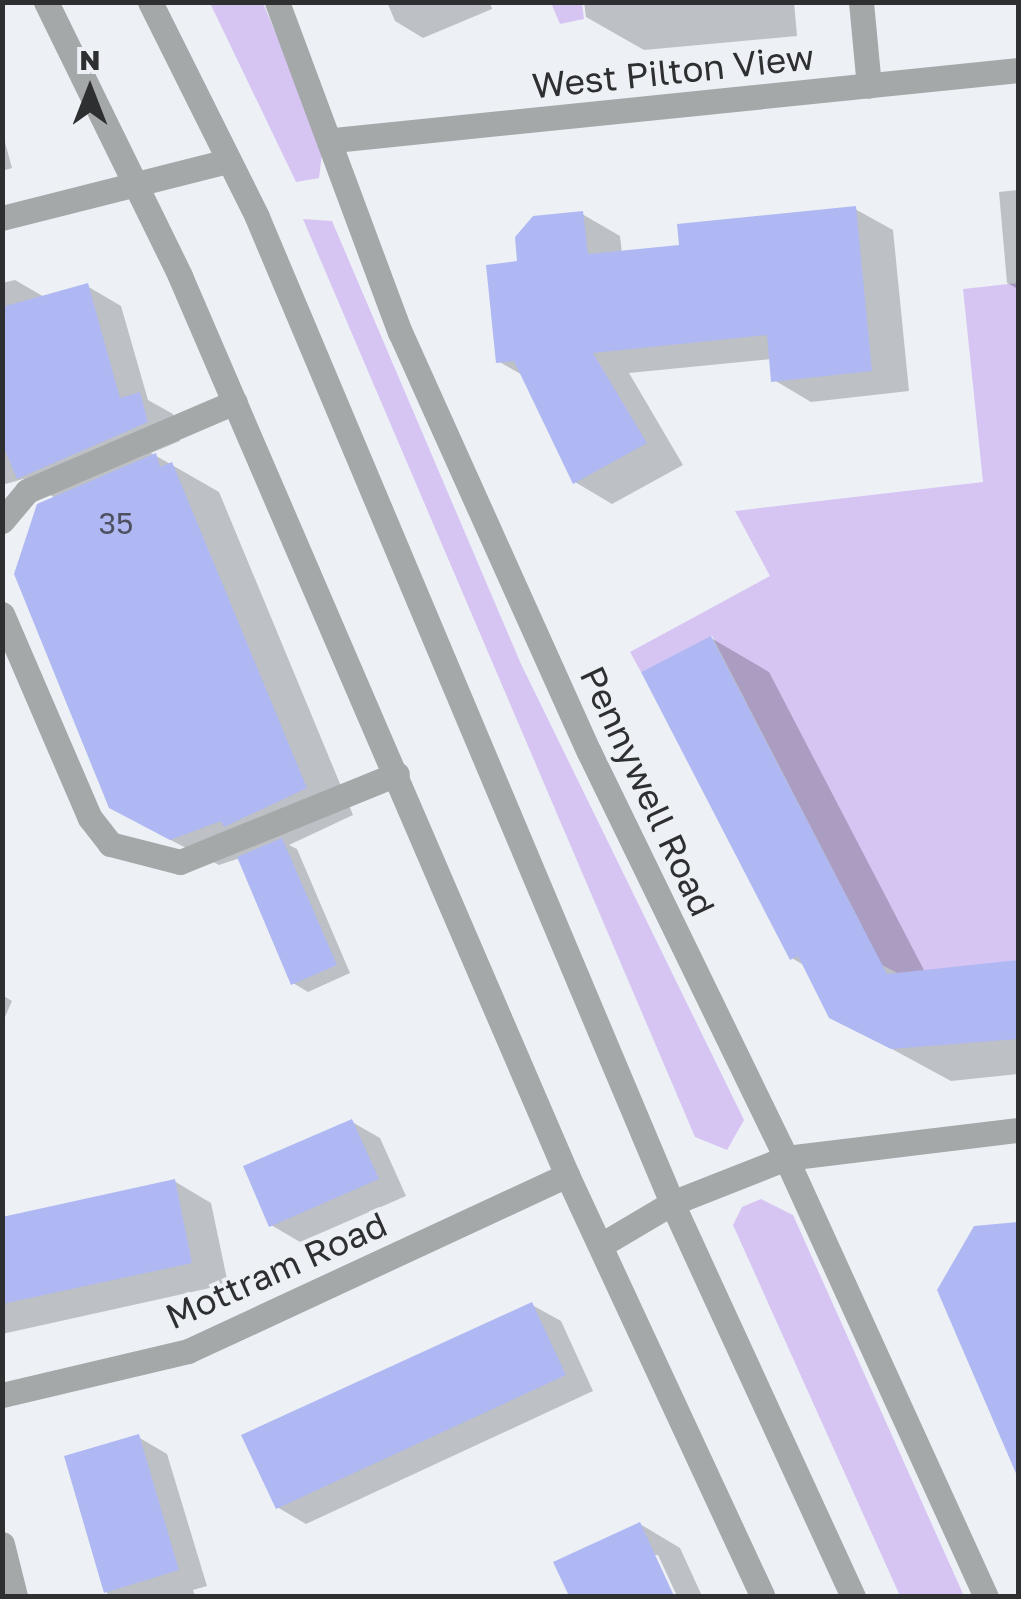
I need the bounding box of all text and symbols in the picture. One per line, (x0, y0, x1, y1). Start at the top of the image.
street label: West Pilton View (530, 35, 816, 107)
north arrow (40, 40, 140, 140)
text: N (79, 43, 101, 76)
house number: 35 (99, 505, 133, 541)
street label: Pennywell Road (572, 659, 724, 923)
street label: Mottram Road (159, 1203, 393, 1337)

